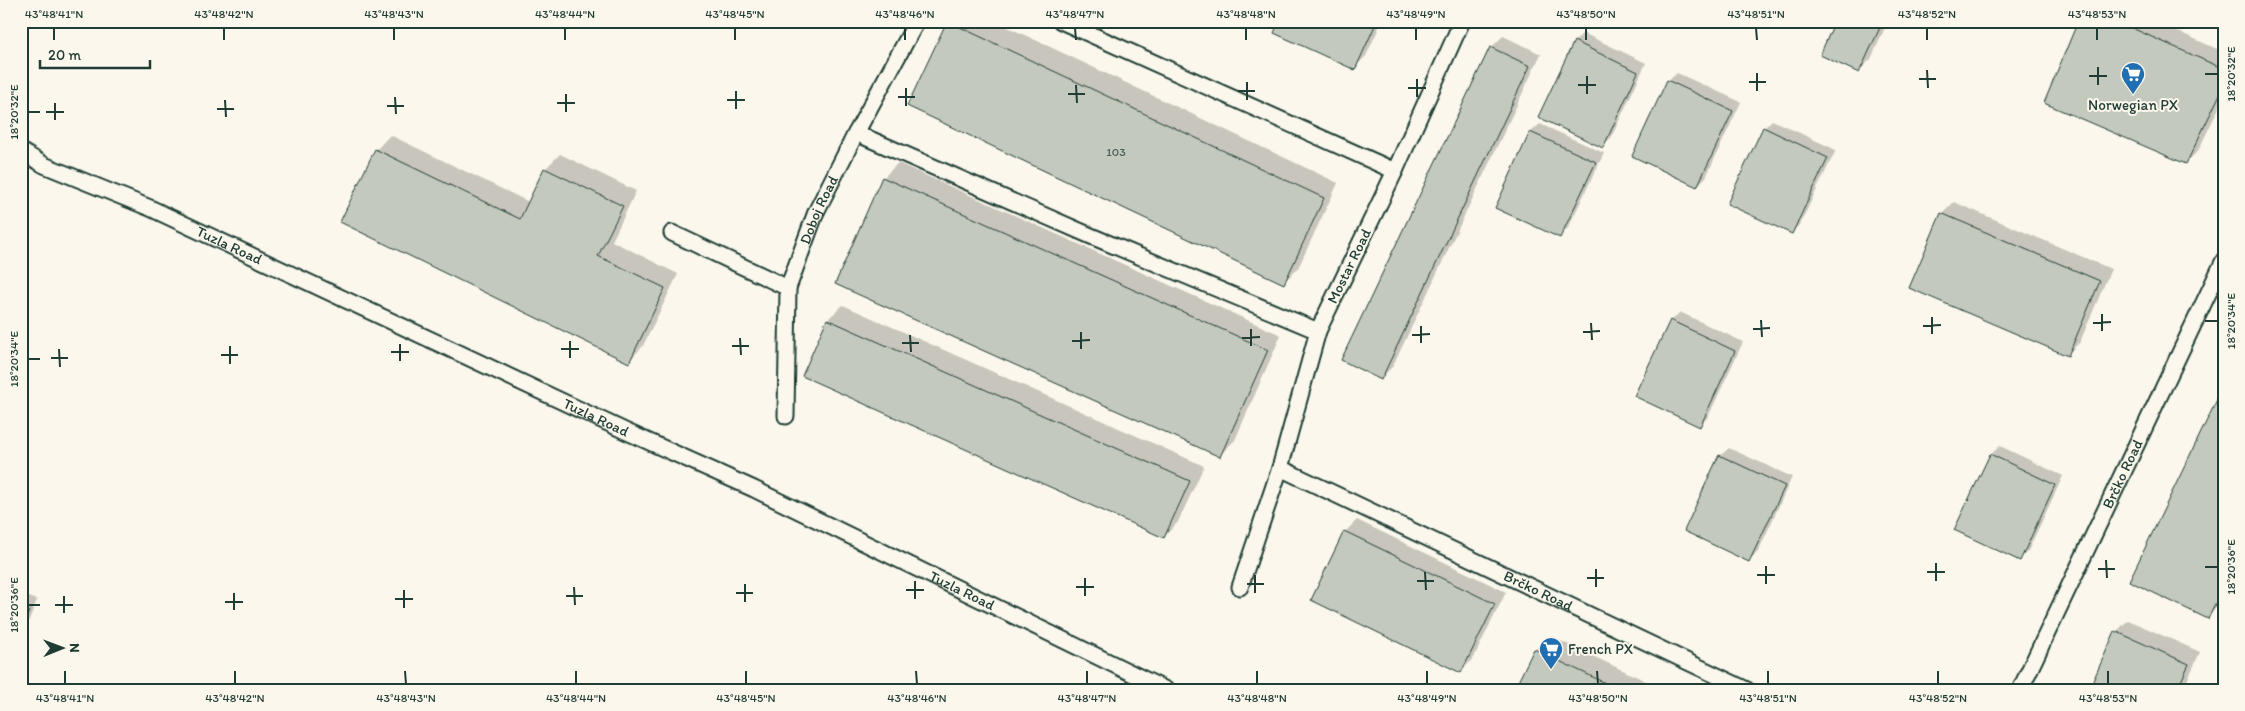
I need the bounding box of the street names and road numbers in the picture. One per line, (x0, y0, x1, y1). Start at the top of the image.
street label: Doboj Road (796, 173, 842, 247)
street label: Tuzla Road (194, 222, 265, 268)
street label: Mostar Road (1323, 225, 1375, 306)
street label: Tuzla Road (560, 394, 632, 441)
street label: Brčko Road (2098, 437, 2147, 512)
street label: Tuzla Road (926, 567, 998, 614)
street label: Brčko Road (1501, 567, 1576, 615)

